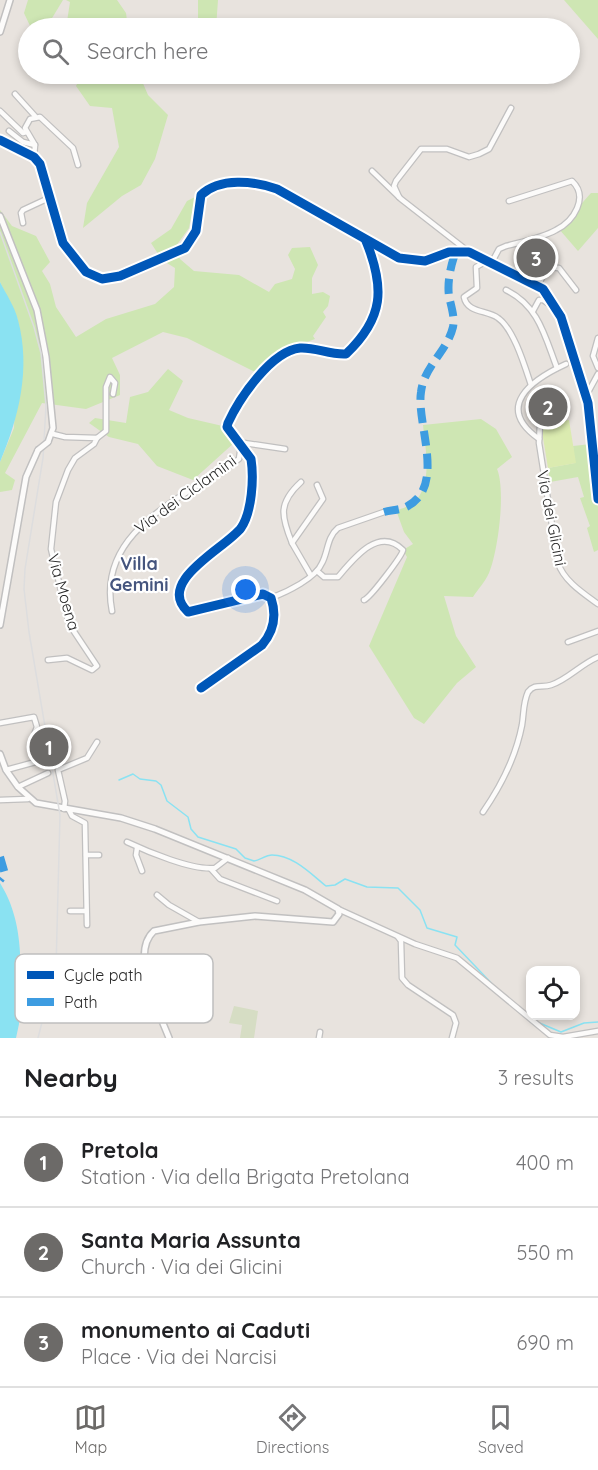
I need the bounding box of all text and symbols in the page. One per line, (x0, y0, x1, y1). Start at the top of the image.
search box (18, 18, 580, 84)
icon: search (39, 35, 72, 68)
text: Search here (87, 37, 208, 65)
pin: 3 (516, 236, 556, 280)
pin: 2 (528, 384, 568, 430)
street label: Via dei Ciclamini (130, 450, 240, 538)
street label: Via dei Glicini (533, 468, 571, 568)
street label: Via Moena (43, 551, 85, 633)
district label: Villa Gemini (110, 552, 168, 596)
your location (231, 575, 260, 604)
pin: 1 (29, 724, 68, 770)
legend (15, 954, 213, 1023)
text: Cycle path (64, 965, 143, 985)
map controls (526, 966, 580, 1020)
button: locate (526, 966, 580, 1020)
text: Path (64, 992, 98, 1012)
text: Nearby (24, 1061, 118, 1094)
text: 3 results (498, 1065, 574, 1090)
text: Pretola (81, 1136, 159, 1164)
text: 1 (40, 1150, 47, 1175)
text: 400 m (516, 1150, 574, 1175)
text: Station · Via della Brigata Pretolana (81, 1164, 410, 1189)
text: Santa Maria Assunta (81, 1226, 301, 1254)
text: 2 (38, 1240, 49, 1265)
text: 550 m (517, 1240, 574, 1265)
text: Church · Via dei Glicini (81, 1254, 282, 1279)
text: monumento ai Caduti (81, 1316, 310, 1344)
text: 3 (38, 1330, 49, 1355)
text: 690 m (516, 1330, 574, 1355)
text: Place · Via dei Narcisi (81, 1344, 277, 1369)
tab: Map (74, 1401, 107, 1457)
tab: Directions (256, 1401, 329, 1457)
tab: Saved (478, 1401, 524, 1457)

